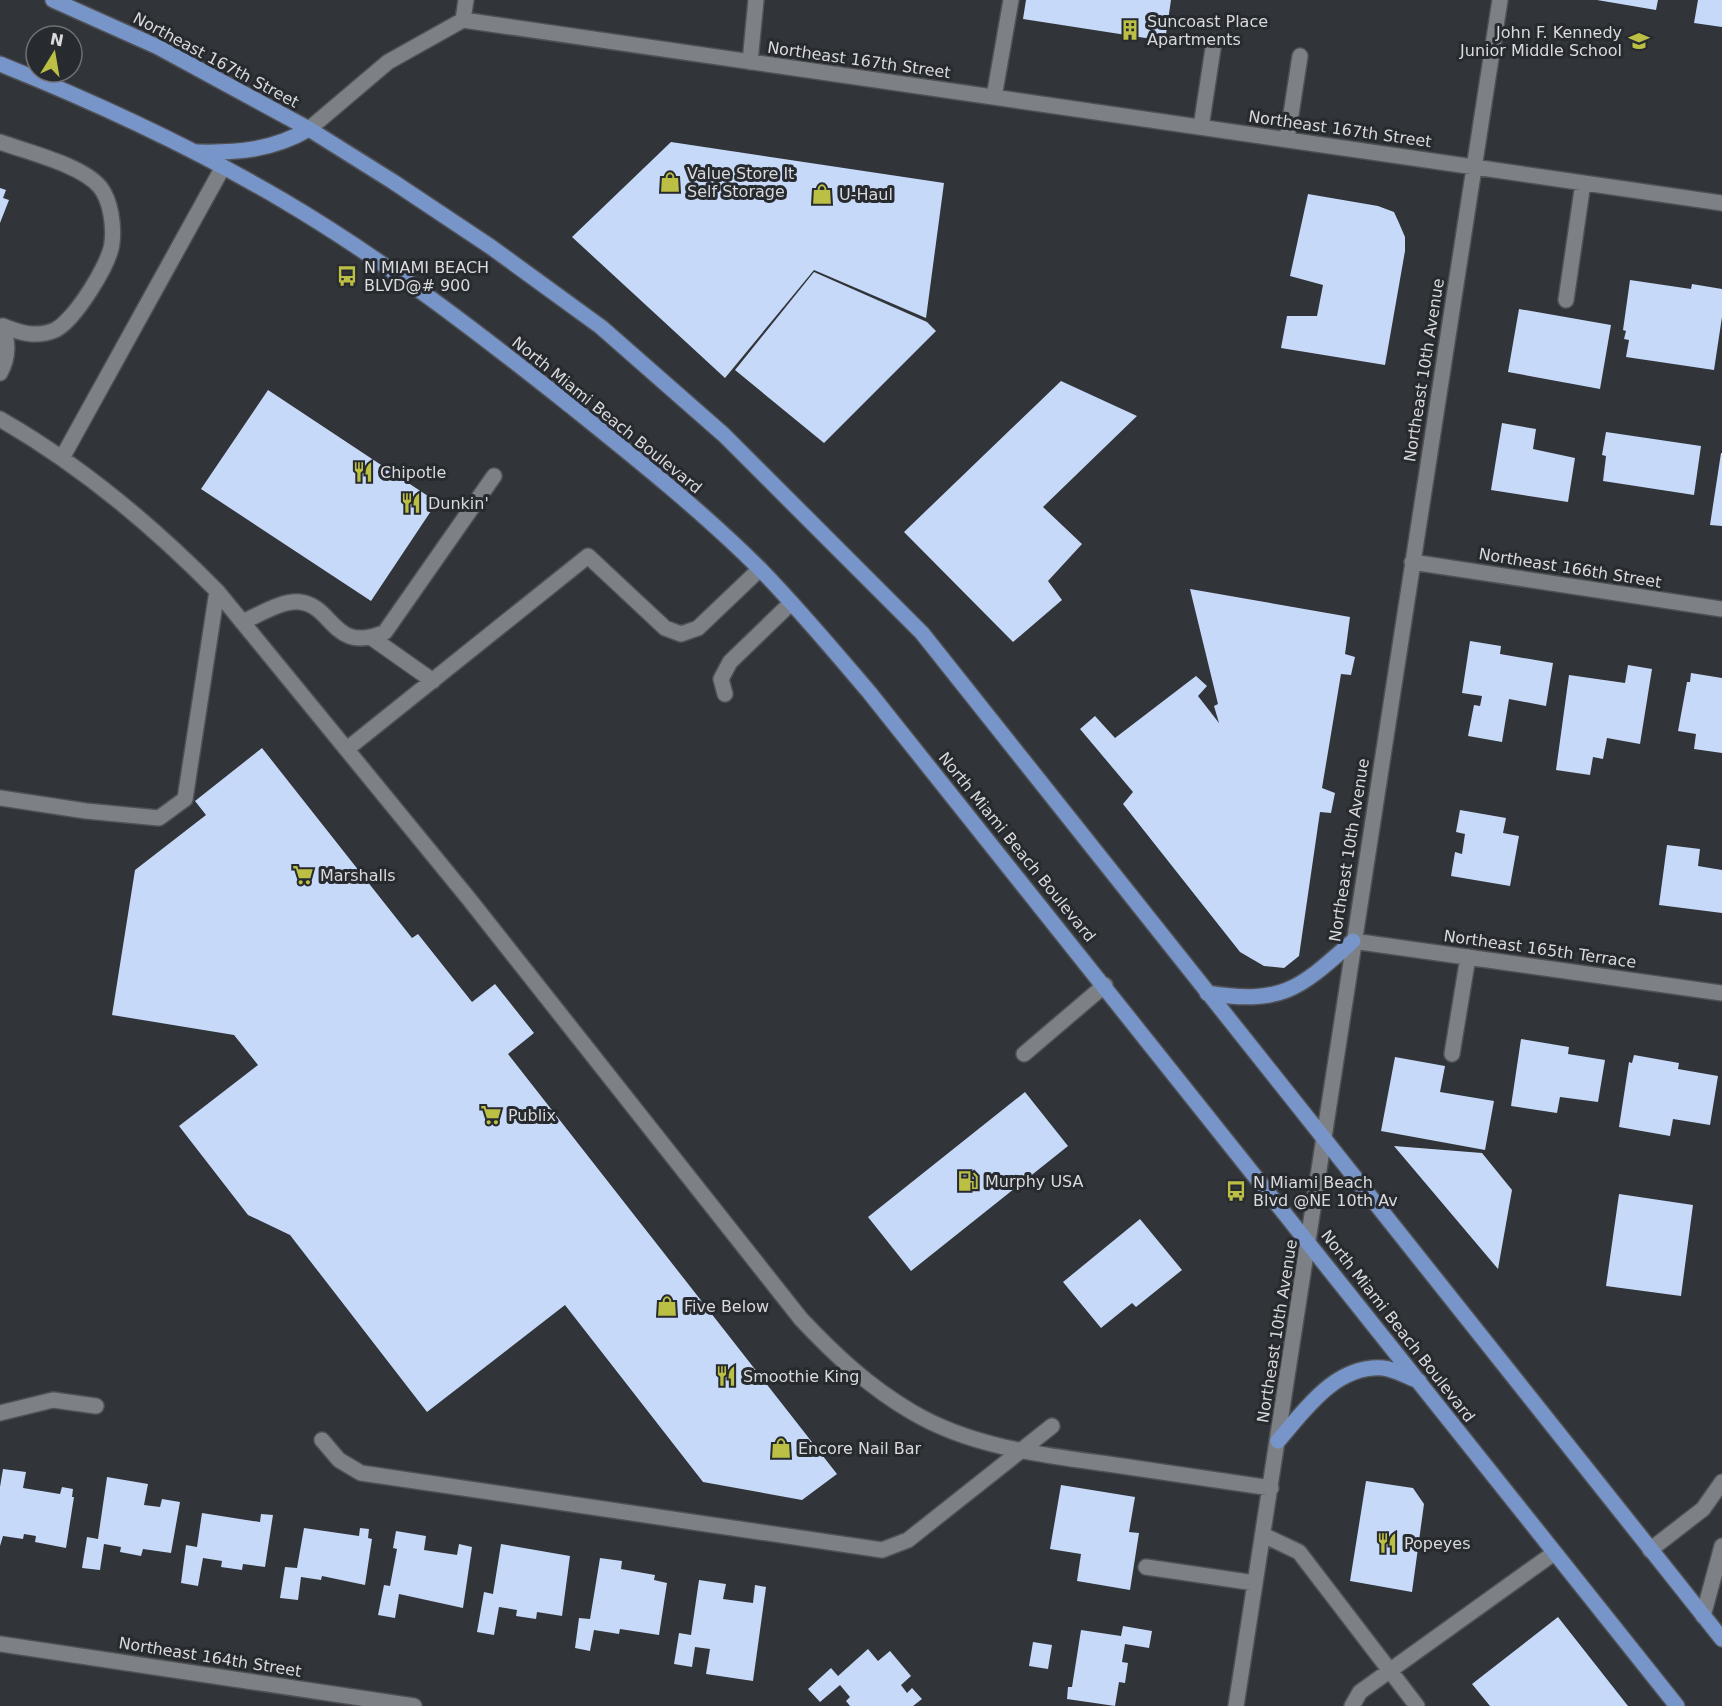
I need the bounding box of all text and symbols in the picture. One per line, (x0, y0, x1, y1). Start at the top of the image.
street label: Northeast 167th Street (130, 8, 302, 112)
place label: Suncoast Place Apartments (1147, 12, 1268, 49)
building icon: Suncoast Place Apartments (1118, 18, 1142, 42)
place label: John F. Kennedy Junior Middle School (1459, 23, 1622, 60)
north arrow (24, 24, 84, 84)
text: N (48, 29, 65, 50)
school or university icon: John F. Kennedy Junior Middle School (1627, 29, 1651, 53)
street label: Northeast 167th Street (766, 38, 952, 82)
street label: Northeast 167th Street (1247, 107, 1433, 151)
place label: Value Store It Self Storage (687, 164, 794, 201)
shop icon: Value Store It Self Storage (658, 170, 682, 194)
shop icon: U-Haul (810, 182, 834, 206)
place label: U-Haul (839, 185, 893, 204)
place label: N MIAMI BEACH BLVD@# 900 (364, 258, 489, 295)
bus stop icon: N MIAMI BEACH BLVD@# 900 (335, 264, 359, 288)
street label: Northeast 10th Avenue (1400, 277, 1448, 463)
street label: North Miami Beach Boulevard (508, 333, 706, 497)
restaurant icon: Chipotle (351, 460, 375, 484)
place label: Chipotle (380, 463, 446, 482)
restaurant icon: Dunkin' (399, 491, 423, 515)
place label: Dunkin' (428, 494, 489, 513)
street label: Northeast 166th Street (1477, 544, 1663, 592)
street label: North Miami Beach Boulevard (935, 748, 1099, 946)
street label: Northeast 10th Avenue (1325, 757, 1373, 943)
supermarket icon: Marshalls (291, 863, 315, 887)
place label: Marshalls (320, 866, 396, 885)
street label: Northeast 165th Terrace (1442, 926, 1638, 972)
supermarket icon: Publix (479, 1103, 503, 1127)
place label: Publix (508, 1106, 556, 1125)
fuel station icon: Murphy USA (956, 1169, 980, 1193)
place label: Murphy USA (985, 1172, 1084, 1191)
place label: N Miami Beach Blvd @NE 10th Av (1253, 1173, 1398, 1210)
bus stop icon: N Miami Beach Blvd @NE 10th Av (1224, 1179, 1248, 1203)
street label: North Miami Beach Boulevard (1317, 1226, 1479, 1426)
street label: Northeast 10th Avenue (1253, 1238, 1301, 1424)
shop icon: Five Below (655, 1294, 679, 1318)
place label: Five Below (684, 1297, 769, 1316)
restaurant icon: Smoothie King (714, 1364, 738, 1388)
place label: Smoothie King (743, 1367, 859, 1386)
shop icon: Encore Nail Bar (769, 1436, 793, 1460)
place label: Encore Nail Bar (798, 1439, 922, 1458)
restaurant icon: Popeyes (1375, 1531, 1399, 1555)
place label: Popeyes (1404, 1534, 1471, 1553)
street label: Northeast 164th Street (117, 1633, 303, 1681)

